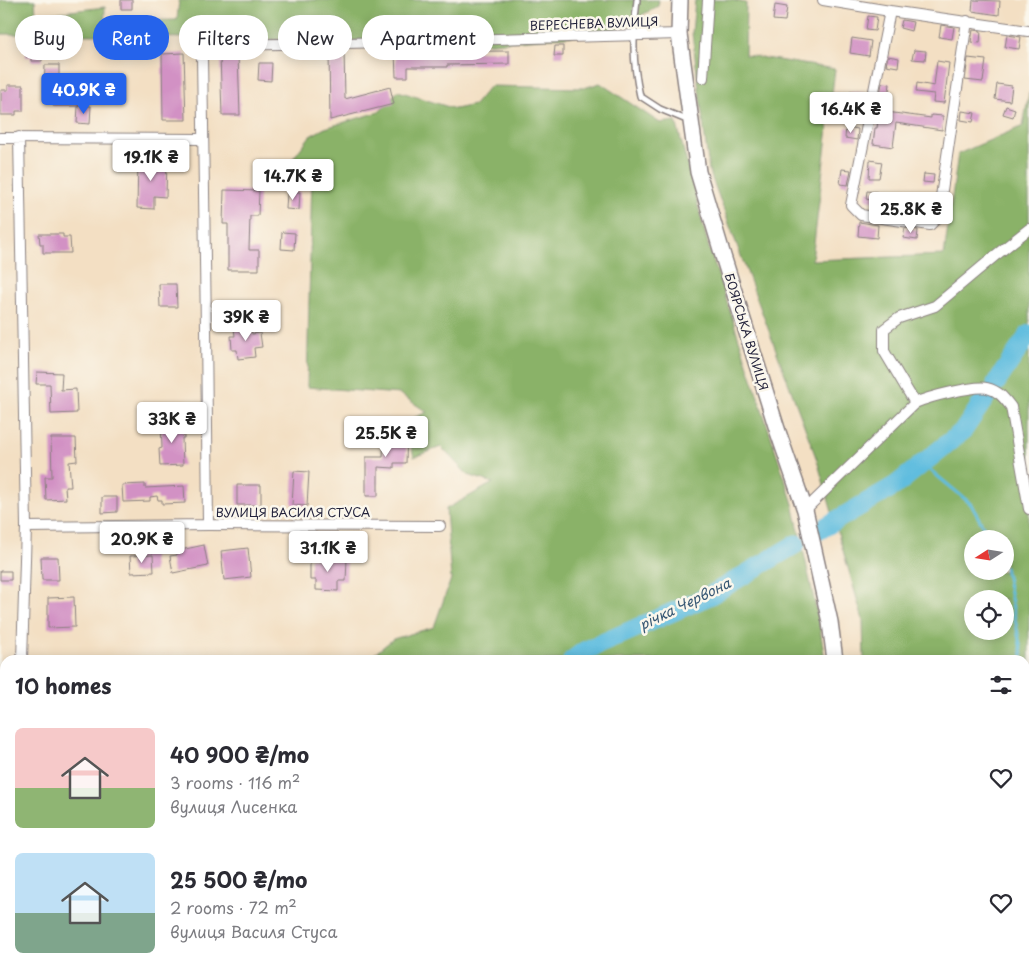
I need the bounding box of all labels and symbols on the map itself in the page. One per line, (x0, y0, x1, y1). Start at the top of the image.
street label: ВЕРЕСНЕВА ВУЛИЦЯ (529, 12, 659, 34)
pin: 40.9K ₴ (38, 72, 130, 115)
pin: 16.4K ₴ (805, 92, 897, 134)
pin: 19.1K ₴ (105, 140, 197, 182)
pin: 14.7K ₴ (247, 158, 339, 201)
pin: 25.8K ₴ (865, 192, 957, 234)
street label: БОЯРСЬКА ВУЛИЦЯ (721, 271, 773, 393)
pin: 39K ₴ (211, 300, 281, 342)
pin: 33K ₴ (137, 402, 207, 444)
pin: 25.5K ₴ (340, 416, 432, 458)
street label: ВУЛИЦЯ ВАСИЛЯ СТУСА (216, 503, 370, 521)
pin: 20.9K ₴ (96, 522, 188, 564)
pin: 31.1K ₴ (282, 530, 374, 573)
north arrow (964, 530, 1014, 580)
water label: річка Червона (636, 572, 735, 635)

